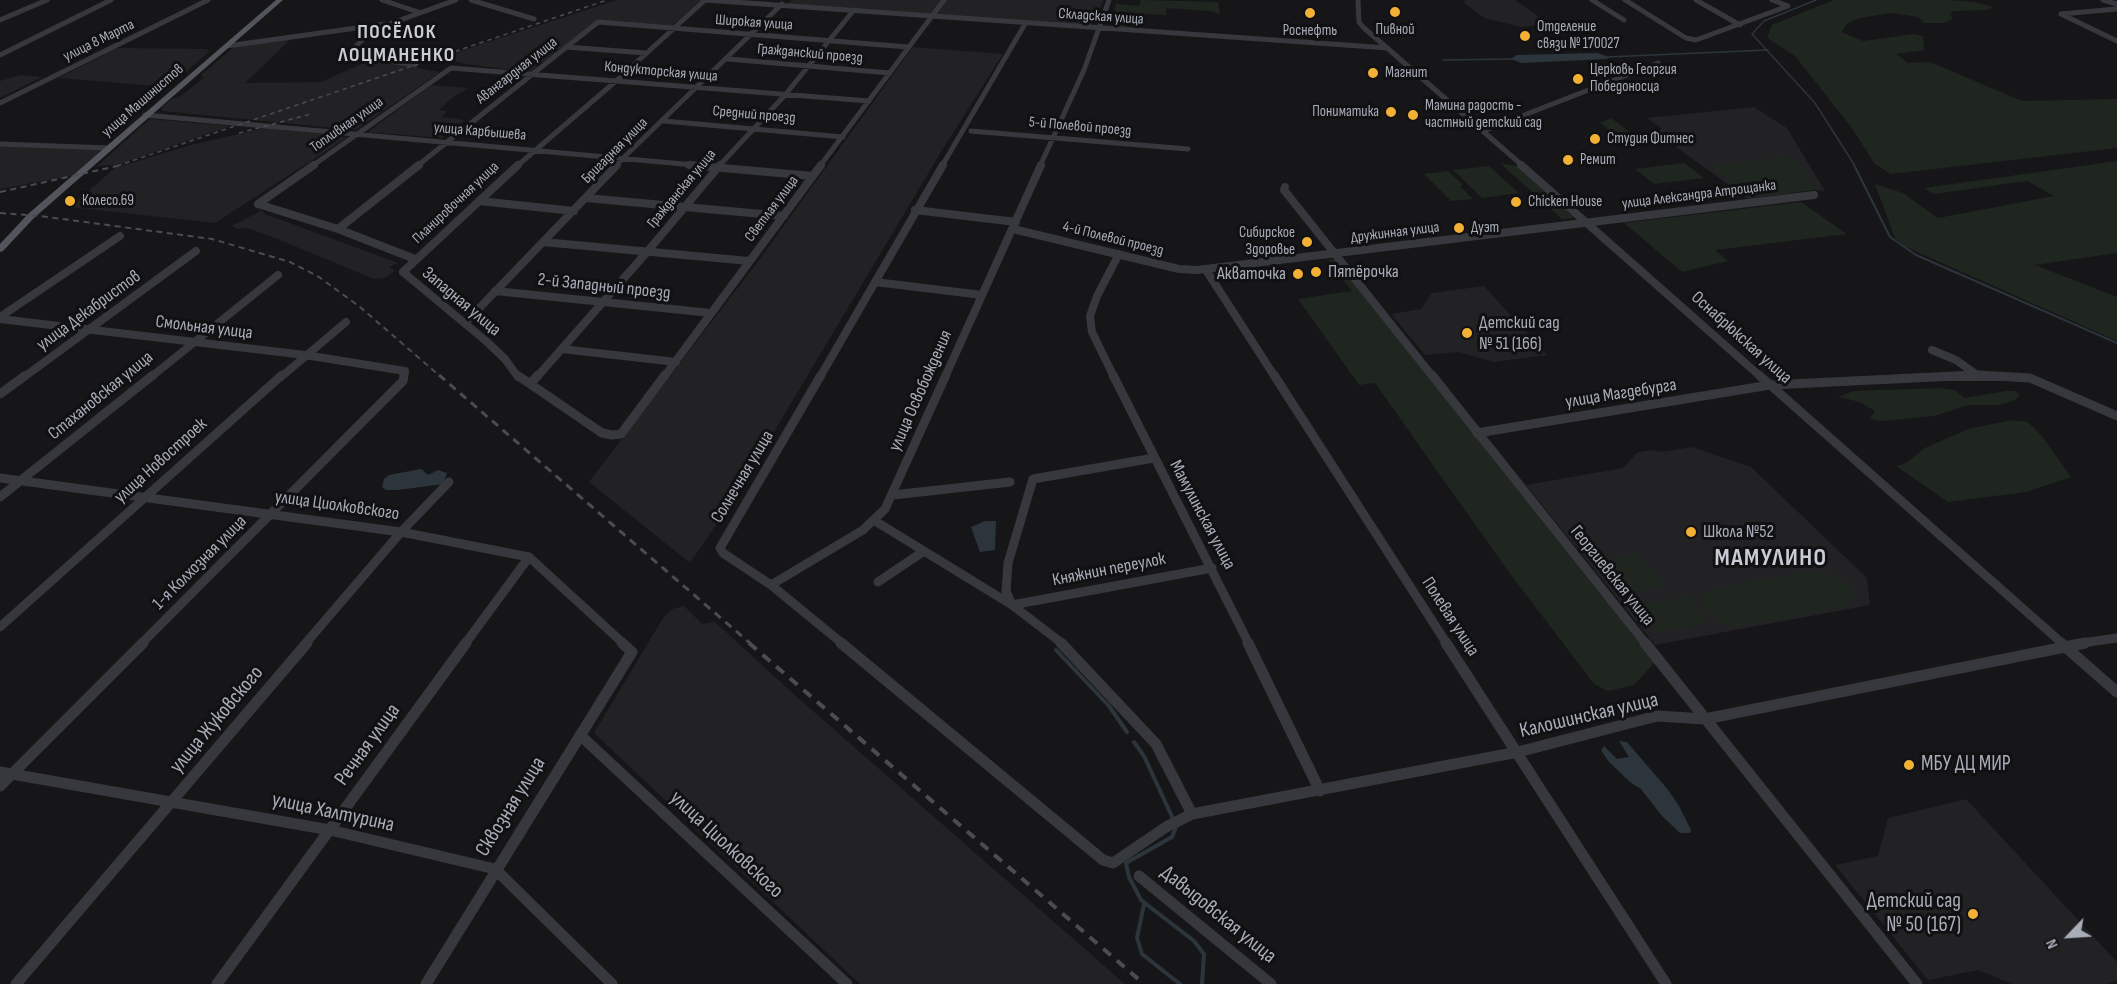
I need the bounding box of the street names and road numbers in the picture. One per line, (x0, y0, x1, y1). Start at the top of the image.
street label: Складская улица (1058, 5, 1144, 29)
street label: Широкая улица (715, 11, 793, 35)
street label: улица 8 Марта (60, 16, 138, 66)
street label: Авангардная улица (473, 34, 561, 108)
street label: Гражданский проезд (757, 40, 863, 68)
street label: Кондукторская улица (604, 58, 718, 86)
street label: улица Машинистов (98, 61, 188, 141)
street label: Топливная улица (307, 93, 387, 157)
street label: Средний проезд (712, 102, 796, 128)
street label: Бригадная улица (578, 114, 652, 188)
street label: 5-й Полевой проезд (1028, 114, 1132, 140)
street label: улица Карбышева (433, 119, 527, 145)
street label: Гражданская улица (644, 146, 720, 232)
street label: Планировочная улица (409, 158, 503, 248)
street label: Светлая улица (741, 172, 803, 246)
street label: улица Александра Атрощанка (1621, 177, 1777, 213)
street label: 4-й Полевой проезд (1061, 218, 1165, 260)
street label: Дружинная улица (1350, 219, 1440, 247)
street label: Западная улица (417, 263, 505, 341)
street label: улица Декабристов (33, 266, 145, 356)
street label: 2-й Западный проезд (537, 269, 671, 305)
street label: Оснабрюкская улица (1686, 287, 1796, 389)
street label: Смольная улица (154, 311, 254, 345)
street label: улица Освобождения (885, 327, 957, 455)
street label: Стахановская улица (44, 347, 158, 445)
street label: улица Магдебурга (1564, 375, 1678, 413)
street label: улица Новостроек (110, 414, 212, 508)
street label: Солнечная улица (707, 427, 779, 527)
street label: Мамулинская улица (1164, 457, 1240, 573)
street label: улица Циолковского (273, 487, 401, 525)
street label: 1-я Колхозная улица (148, 511, 252, 615)
street label: Георгиевская улица (1565, 522, 1659, 630)
street label: Княжнин переулок (1051, 548, 1167, 592)
street label: Полевая улица (1417, 574, 1483, 660)
street label: улица Жуковского (165, 661, 269, 779)
street label: Калошинская улица (1517, 688, 1661, 744)
street label: Речная улица (330, 699, 406, 791)
street label: Сквозная улица (471, 753, 551, 861)
street label: улица Циолковского (664, 786, 788, 904)
street label: улица Халтурина (270, 788, 396, 838)
street label: Давыдовская улица (1155, 861, 1281, 969)

